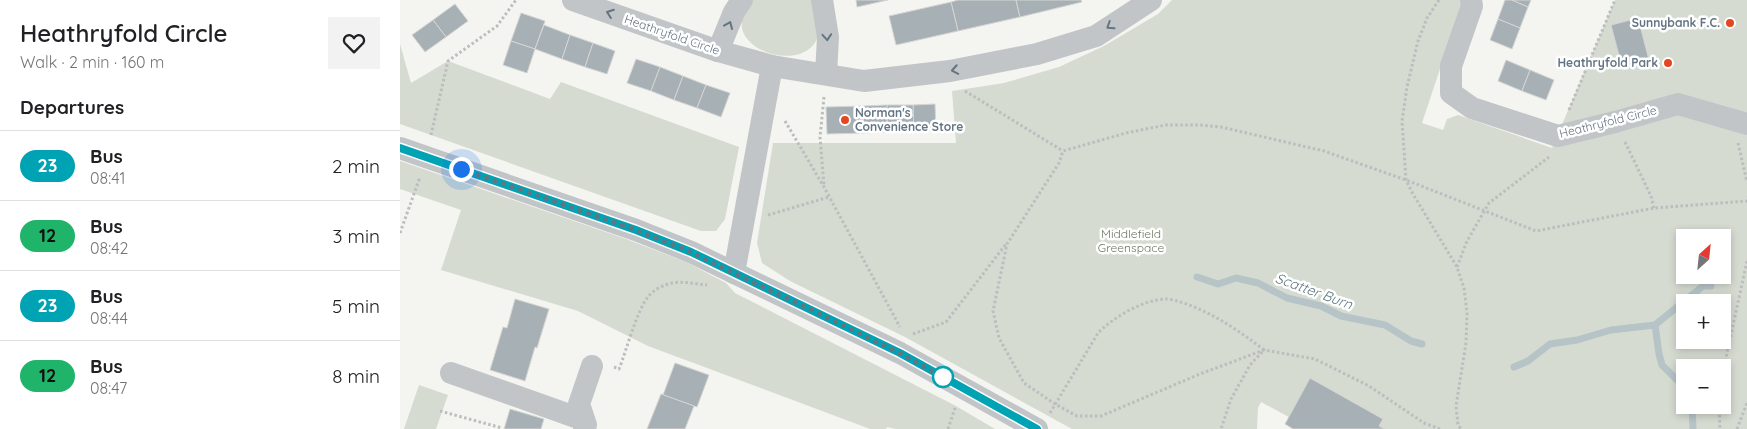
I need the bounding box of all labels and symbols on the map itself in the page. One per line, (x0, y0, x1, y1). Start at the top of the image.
one-way arrow (606, 9, 615, 19)
street label: Heathryfold Circle (623, 11, 722, 58)
place label: Sunnybank F.C. (1632, 15, 1720, 30)
marker: Sunnybank F.C. (1724, 17, 1736, 29)
one-way arrow (1107, 20, 1116, 30)
one-way arrow (722, 21, 733, 30)
one-way arrow (822, 33, 833, 41)
place label: Heathryfold Park (1557, 55, 1658, 70)
marker: Heathryfold Park (1662, 57, 1674, 69)
one-way arrow (950, 64, 959, 74)
street label: Heathryfold Circle (1558, 102, 1658, 141)
place label: Norman's Convenience Store (855, 105, 963, 134)
marker: Norman's Convenience Store (839, 114, 851, 126)
your location (449, 157, 474, 182)
park label: Middlefield Greenspace (1098, 226, 1164, 255)
north arrow (1676, 229, 1731, 284)
water label: Scatter Burn (1273, 269, 1356, 314)
unlabelled marker (932, 366, 954, 388)

